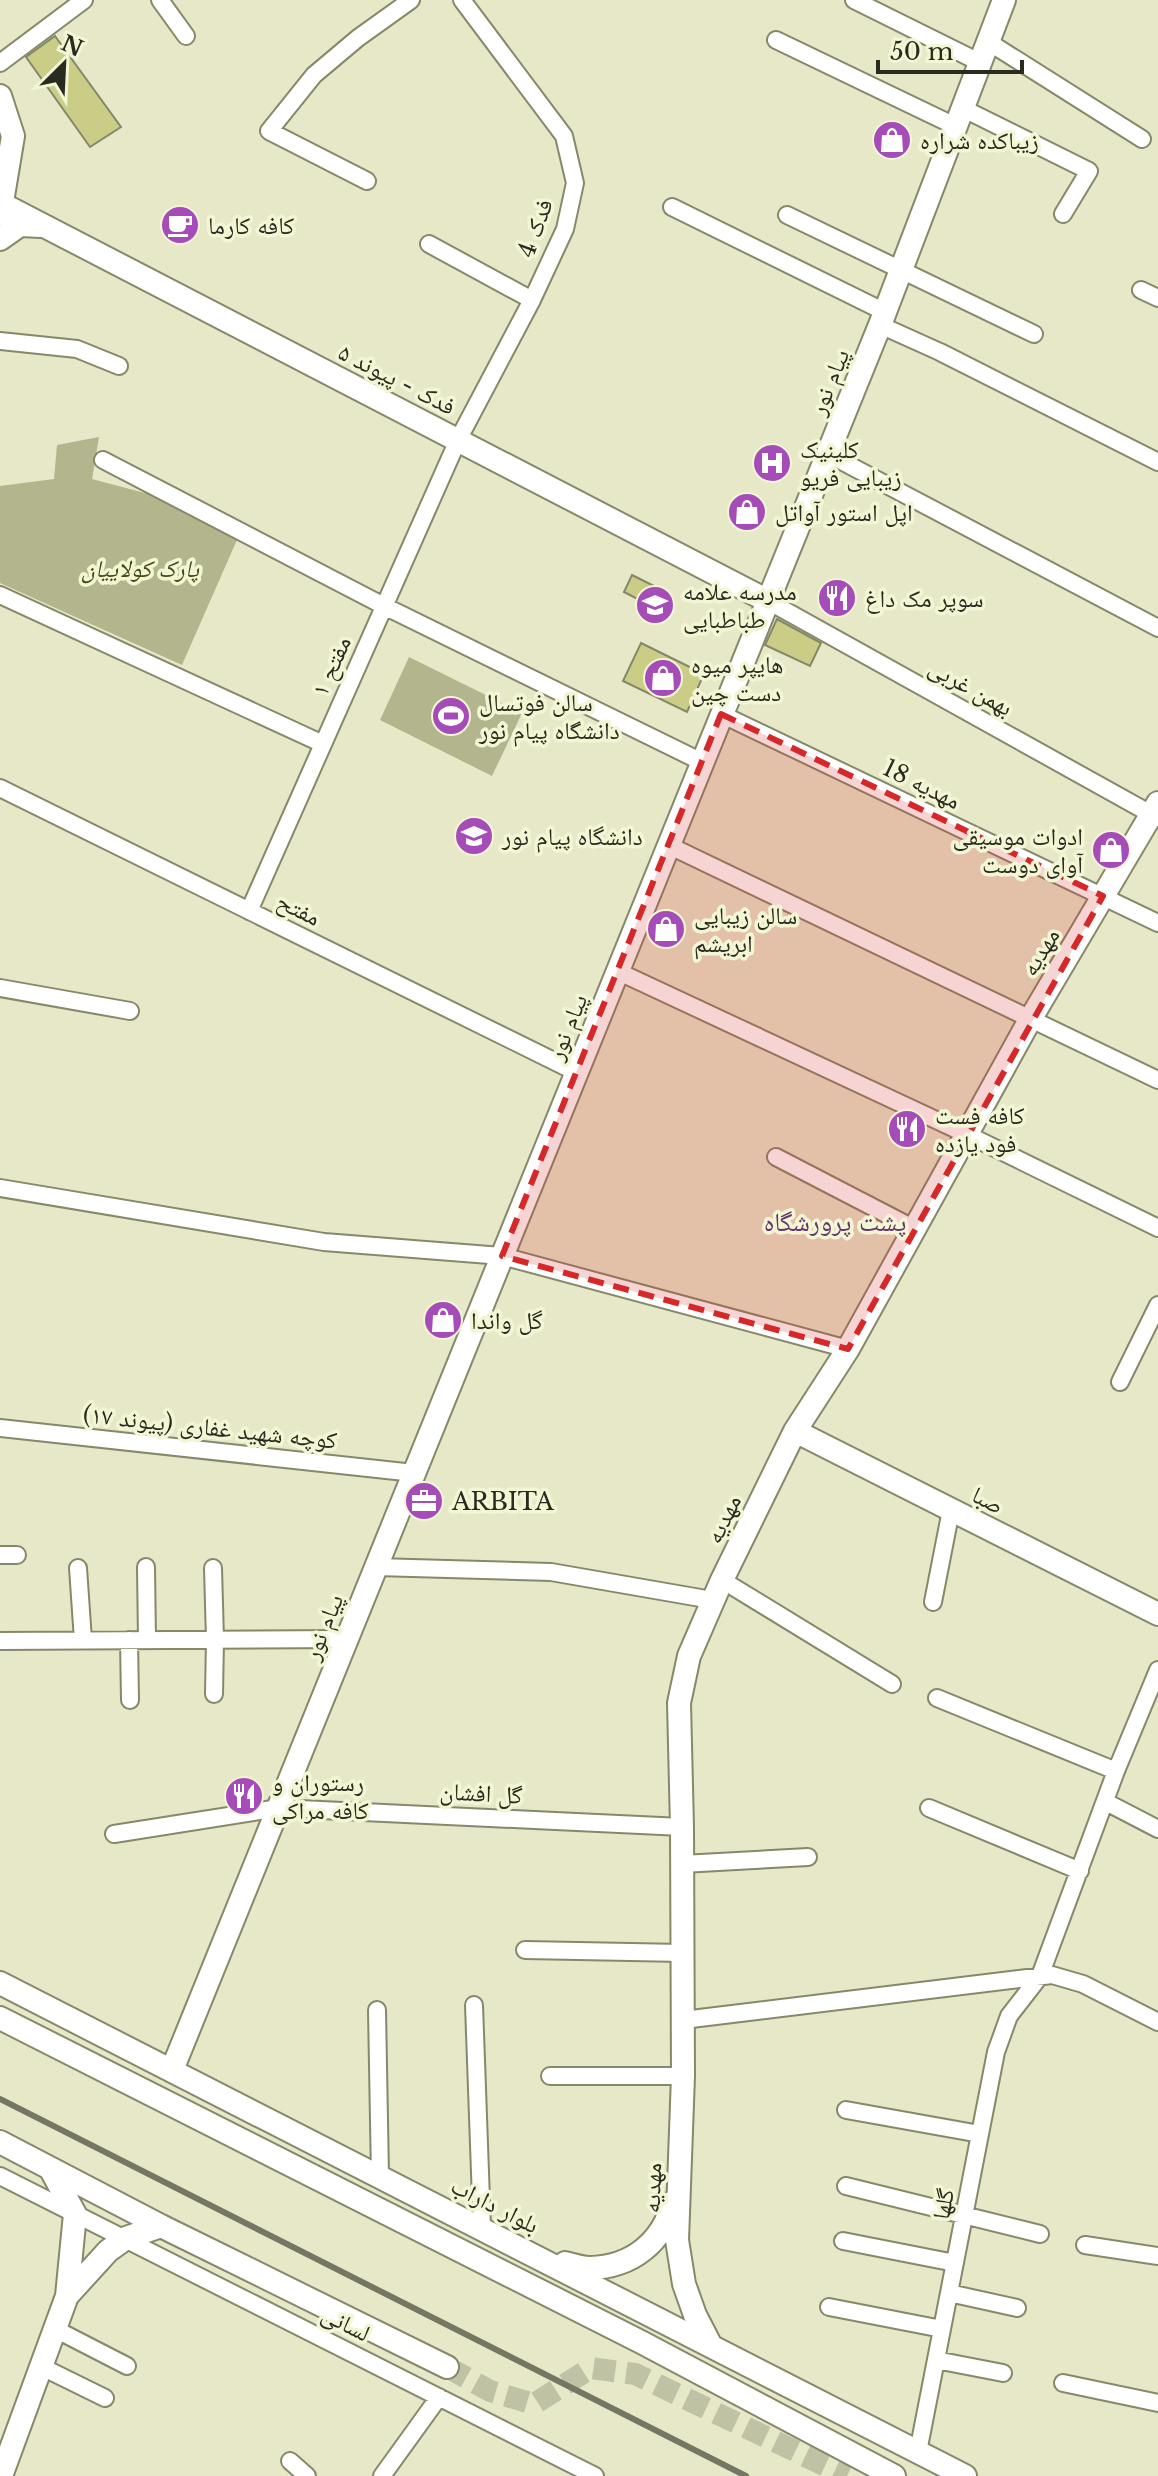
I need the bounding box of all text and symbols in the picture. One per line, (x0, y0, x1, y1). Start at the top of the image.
north arrow (24, 24, 104, 104)
scale bar (878, 24, 1022, 74)
text: N (57, 30, 87, 63)
text: 50 m (890, 37, 954, 66)
shop icon: زیباکده شراره (871, 119, 913, 161)
place label: زیباکده شراره (920, 126, 1039, 155)
street label: فدک 4 (511, 195, 559, 261)
cafe icon: کافه کارما (159, 204, 201, 246)
place label: کافه کارما (208, 211, 294, 240)
street label: فدک - پیوند ۵ (334, 337, 460, 421)
street label: پیام نور (802, 345, 857, 421)
place label: کلینیک زیبایی فریو (800, 435, 901, 492)
hospital icon: کلینیک زیبایی فریو (751, 442, 793, 484)
shop icon: اپل استور آواتل (726, 491, 768, 533)
place label: اپل استور آواتل (775, 498, 913, 527)
park label: پارک کولاییان (81, 554, 200, 584)
place label: مدرسه علامه طباطبایی (683, 577, 797, 634)
restaurant icon: سوپر مک داغ (816, 577, 858, 619)
school or university icon: مدرسه علامه طباطبایی (634, 584, 676, 626)
place label: سوپر مک داغ (865, 584, 983, 614)
street label: مفتح ۱ (305, 632, 358, 701)
place label: هایپر میوه دست چین (691, 650, 783, 707)
street label: بهمن غربی (924, 652, 1018, 722)
shop icon: هایپر میوه دست چین (642, 657, 684, 699)
place label: سالن فوتسال دانشگاه پیام نور (478, 688, 620, 747)
sports icon: سالن فوتسال دانشگاه پیام نور (430, 695, 472, 737)
street label: مهدیه 18 (878, 753, 966, 815)
school or university icon: دانشگاه پیام نور (453, 815, 495, 857)
place label: دانشگاه پیام نور (501, 822, 643, 853)
place label: ادوات موسیقی آوای دوست (953, 822, 1084, 879)
shop icon: ادوات موسیقی آوای دوست (1090, 829, 1132, 871)
street label: مفتح (272, 886, 326, 933)
place label: سالن زیبایی ابریشم (694, 901, 797, 960)
shop icon: سالن زیبایی ابریشم (645, 908, 687, 950)
street label: مهدیه (1015, 923, 1065, 981)
street label: پیام نور (540, 990, 595, 1066)
place label: کافه فست فود یازده (935, 1101, 1024, 1158)
restaurant icon: کافه فست فود یازده (886, 1108, 928, 1150)
district label: پشت پرورشگاه (764, 1206, 906, 1238)
shop icon: گل واندا (422, 1299, 464, 1341)
place label: گل واندا (471, 1306, 543, 1335)
street label: کوچه شهید غفاری (پیوند ۱۷) (82, 1399, 338, 1455)
office icon: ARBITA (403, 1480, 445, 1522)
street label: صبا (967, 1480, 1009, 1520)
place label: ARBITA (451, 1487, 554, 1516)
street label: مهدیه (699, 1490, 747, 1548)
street label: پیام نور (296, 1590, 351, 1666)
place label: رستوران و کافه مراکی (272, 1768, 369, 1825)
restaurant icon: رستوران و کافه مراکی (223, 1775, 265, 1817)
street label: گل افشان (439, 1776, 523, 1810)
street label: مهدیه (637, 2162, 667, 2214)
street label: بلوار داراب (446, 2171, 544, 2239)
street label: گلها (926, 2186, 960, 2222)
street label: لسانی (317, 2299, 375, 2347)

